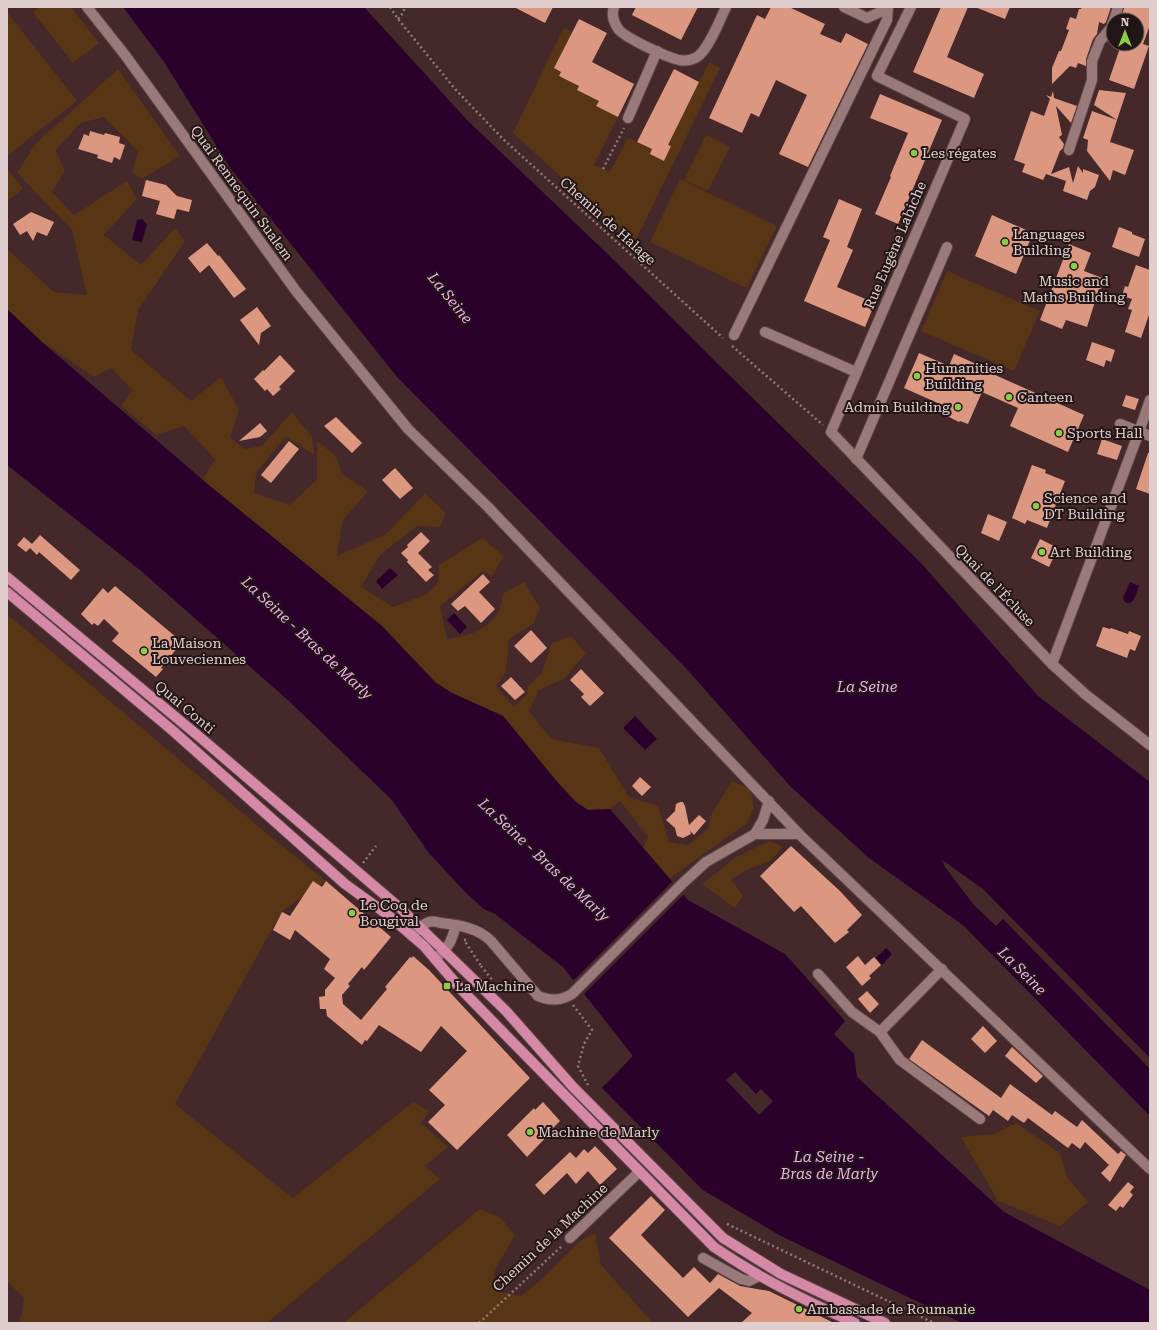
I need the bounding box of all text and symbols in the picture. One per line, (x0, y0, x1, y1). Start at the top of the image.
north arrow (1105, 12, 1145, 52)
text: N (1121, 16, 1130, 29)
street label: Quai Rennequin Sualem (188, 122, 297, 264)
place label: Les régates (922, 145, 997, 161)
marker: Les régates (909, 148, 919, 158)
street label: Chemin de Halage (557, 174, 659, 268)
street label: Rue Eugène Labiche (861, 179, 929, 311)
place label: Languages Building (1013, 226, 1085, 258)
marker: Languages Building (1000, 237, 1010, 247)
marker: Music and Maths Building (1069, 261, 1079, 271)
water label: La Seine (423, 268, 476, 328)
place label: Music and Maths Building (1023, 273, 1125, 305)
place label: Humanities Building (925, 360, 1004, 392)
marker: Humanities Building (912, 371, 922, 381)
place label: Canteen (1017, 389, 1073, 405)
marker: Canteen (1004, 392, 1014, 402)
place label: Admin Building (844, 399, 950, 415)
marker: Admin Building (953, 402, 963, 412)
place label: Sports Hall (1067, 425, 1143, 441)
marker: Sports Hall (1054, 428, 1064, 438)
place label: Science and DT Building (1044, 490, 1127, 522)
marker: Science and DT Building (1031, 501, 1041, 511)
street label: Quai de l'Écluse (952, 541, 1038, 629)
place label: Art Building (1050, 544, 1132, 560)
marker: Art Building (1037, 547, 1047, 557)
water label: La Seine - Bras de Marly (237, 572, 377, 704)
place label: La Maison Louveciennes (152, 635, 246, 667)
marker: La Maison Louveciennes (139, 646, 149, 656)
street label: Quai Conti (152, 677, 218, 737)
water label: La Seine (836, 678, 898, 696)
water label: La Seine - Bras de Marly (474, 794, 614, 926)
place label: Le Coq de Bougival (360, 897, 428, 929)
marker: Le Coq de Bougival (347, 908, 357, 918)
water label: La Seine (993, 942, 1050, 999)
place label: La Machine (455, 978, 534, 994)
marker: La Machine (442, 981, 452, 991)
place label: Machine de Marly (538, 1124, 660, 1140)
marker: Machine de Marly (525, 1127, 535, 1137)
water label: La Seine - Bras de Marly (779, 1148, 878, 1183)
street label: Chemin de la Machine (489, 1179, 611, 1294)
place label: Ambassade de Roumanie (807, 1301, 976, 1317)
marker: Ambassade de Roumanie (794, 1304, 804, 1314)

